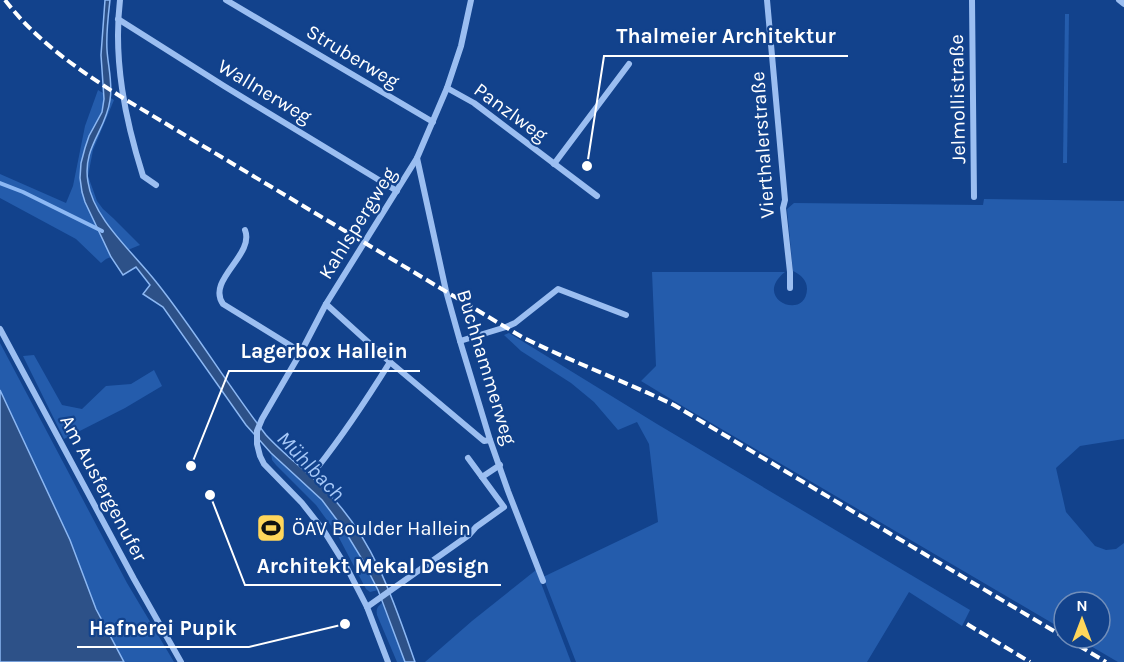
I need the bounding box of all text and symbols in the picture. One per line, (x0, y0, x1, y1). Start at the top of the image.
callout: Thalmeier Architektur (604, 17, 848, 56)
street label: Struberweg (302, 20, 403, 93)
text: Thalmeier Architektur (616, 24, 837, 48)
street label: Jelmollistraße (945, 34, 970, 164)
street label: Wallnerweg (214, 55, 316, 128)
street label: Vierthalerstraße (746, 71, 779, 219)
street label: Panzlweg (469, 78, 552, 147)
street label: Kahlspergweg (314, 163, 401, 283)
street label: Buchhammerweg (452, 287, 521, 447)
callout: Lagerbox Hallein (229, 332, 420, 371)
text: Lagerbox Hallein (241, 339, 407, 363)
street label: Am Ausfergenufer (55, 411, 152, 566)
water label: Mühlbach (272, 426, 350, 506)
sports icon: ÖAV Boulder Hallein (255, 512, 287, 544)
place label: ÖAV Boulder Hallein (292, 517, 471, 540)
callout: Architekt Mekal Design (245, 546, 501, 585)
text: Architekt Mekal Design (257, 554, 489, 578)
north arrow (1052, 590, 1112, 650)
text: N (1076, 596, 1088, 615)
callout: Hafnerei Pupik (77, 608, 249, 647)
text: Hafnerei Pupik (89, 616, 238, 640)

